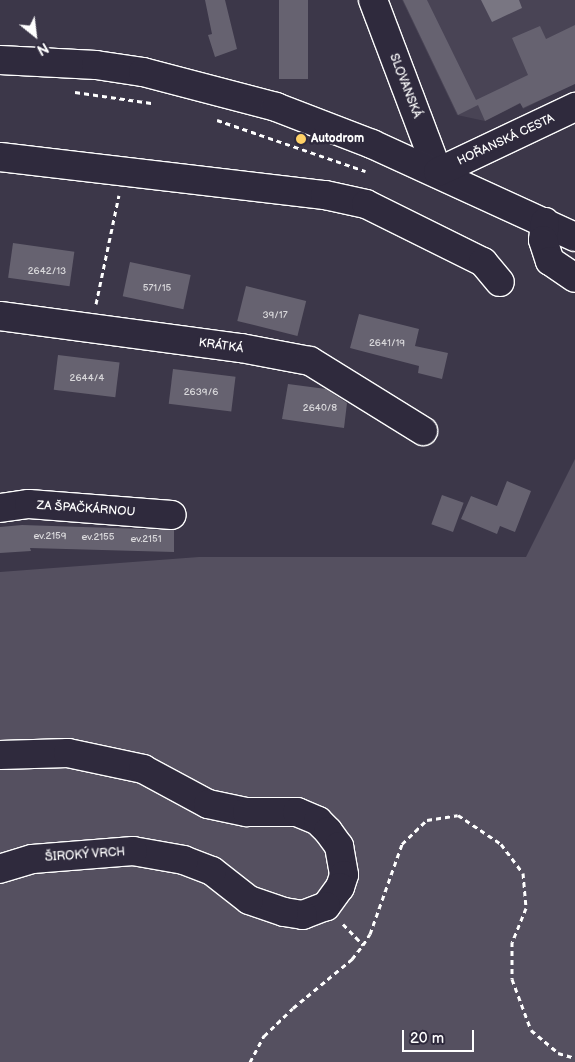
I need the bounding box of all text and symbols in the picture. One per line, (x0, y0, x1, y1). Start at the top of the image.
north arrow (10, 10, 60, 60)
text: N (34, 39, 51, 59)
street label: SLOVANSKÁ (386, 52, 424, 120)
street label: HOŘANSKÁ CESTA (455, 111, 557, 169)
place label: Autodrom (311, 132, 364, 146)
marker: Autodrom (295, 133, 307, 145)
house number: 2642/13 (28, 266, 66, 278)
house number: 571/15 (143, 283, 171, 295)
house number: 39/17 (262, 310, 288, 322)
street label: KRÁTKÁ (198, 336, 244, 356)
house number: 2641/19 (369, 338, 405, 350)
house number: 2644/4 (70, 373, 104, 385)
house number: 2639/6 (184, 387, 218, 399)
house number: 2640/8 (303, 403, 337, 415)
street label: ZA ŠPAČKÁRNOU (36, 498, 136, 520)
house number: ev.2159 (33, 531, 67, 543)
house number: ev.2155 (81, 532, 115, 544)
house number: ev.2151 (130, 534, 162, 546)
street label: ŠIROKÝ VRCH (44, 845, 126, 865)
scale bar (405, 1020, 478, 1052)
text: 20 m (410, 1029, 444, 1048)

